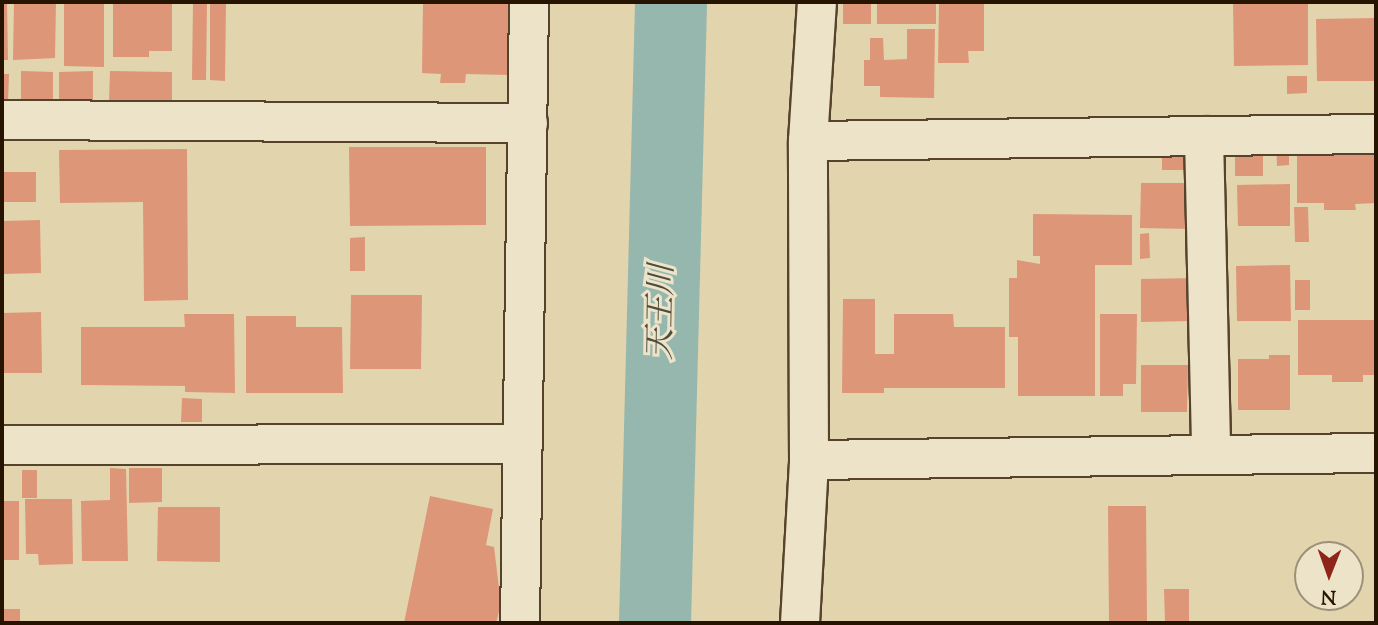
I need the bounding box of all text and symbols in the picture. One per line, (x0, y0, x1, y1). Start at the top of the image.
water label: 天王川 (643, 264, 683, 360)
north arrow (1294, 541, 1364, 611)
text: N (1321, 582, 1336, 609)

